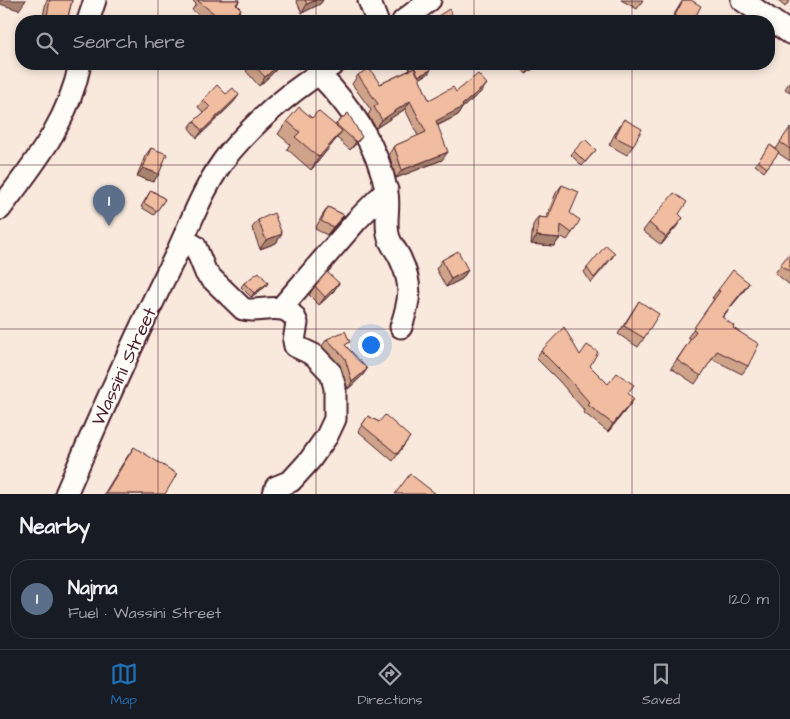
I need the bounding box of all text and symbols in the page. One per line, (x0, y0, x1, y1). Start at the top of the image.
search box (15, 15, 775, 70)
icon: search (33, 29, 61, 57)
text: Search here (73, 29, 185, 56)
pin: 1 (93, 185, 125, 226)
street label: Wassini Street (85, 303, 164, 430)
your location (358, 332, 384, 358)
text: Nearby (20, 512, 90, 541)
text: Najma (68, 575, 117, 602)
text: 1 (36, 588, 38, 610)
text: 120 m (729, 588, 769, 610)
text: Fuel · Wassini Street (68, 602, 221, 624)
tab: Map (110, 660, 138, 710)
tab: Directions (357, 660, 422, 710)
tab: Saved (642, 660, 680, 710)

